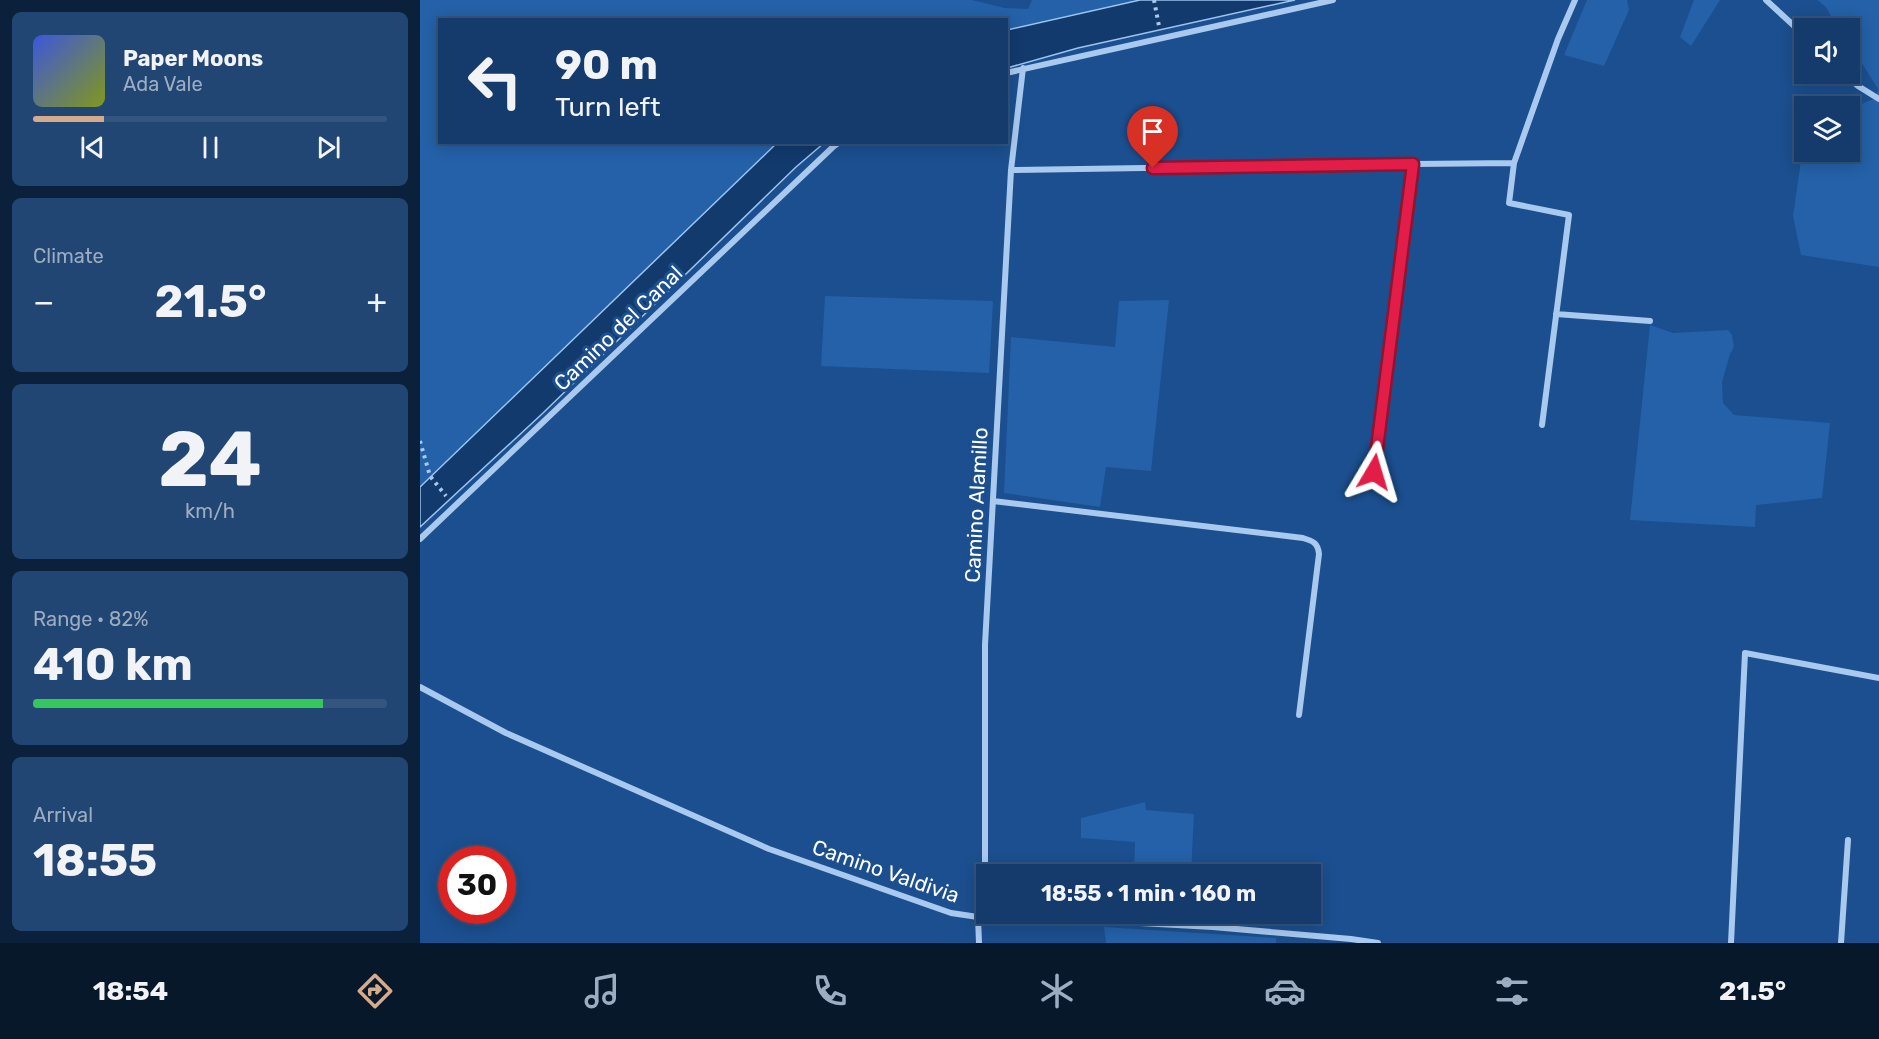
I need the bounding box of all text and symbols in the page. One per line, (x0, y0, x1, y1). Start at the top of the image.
map controls (1794, 18, 1860, 162)
button: sound (1794, 18, 1860, 84)
text: 90 m (555, 40, 658, 90)
icon: left (456, 42, 534, 120)
text: Paper Moons (123, 45, 263, 72)
text: Ada Vale (123, 72, 203, 96)
text: Turn left (555, 91, 660, 123)
button: layers (1794, 96, 1860, 162)
pin (1127, 106, 1178, 168)
icon: arrive (1136, 115, 1169, 148)
icon: previous (76, 131, 109, 164)
icon: pause (194, 131, 227, 164)
icon: next (312, 131, 345, 164)
text: Climate (33, 244, 104, 268)
street label: Camino del Canal (549, 260, 687, 396)
text: 21.5° (154, 275, 266, 328)
text: − (33, 282, 54, 321)
text: + (366, 282, 387, 321)
text: 24 (158, 413, 262, 506)
street label: Camino Alamillo (959, 427, 993, 583)
position arrow (1342, 440, 1406, 504)
text: km/h (185, 499, 235, 523)
text: Range · 82% (33, 607, 148, 631)
text: 410 km (33, 638, 193, 691)
text: Arrival (33, 803, 93, 827)
text: 18:55 (33, 834, 157, 887)
street label: Camino Valdivia (809, 834, 963, 908)
speed limit sign: 30 (438, 846, 516, 924)
text: 18:55 · 1 min · 160 m (1041, 880, 1256, 907)
icon: directions (354, 970, 396, 1012)
icon: music (581, 970, 623, 1012)
icon: phone (809, 970, 851, 1012)
icon: climate (1036, 970, 1078, 1012)
icon: car (1264, 970, 1306, 1012)
icon: filters (1491, 970, 1533, 1012)
text: 18:54 (93, 975, 168, 1007)
text: 21.5° (1719, 975, 1786, 1007)

